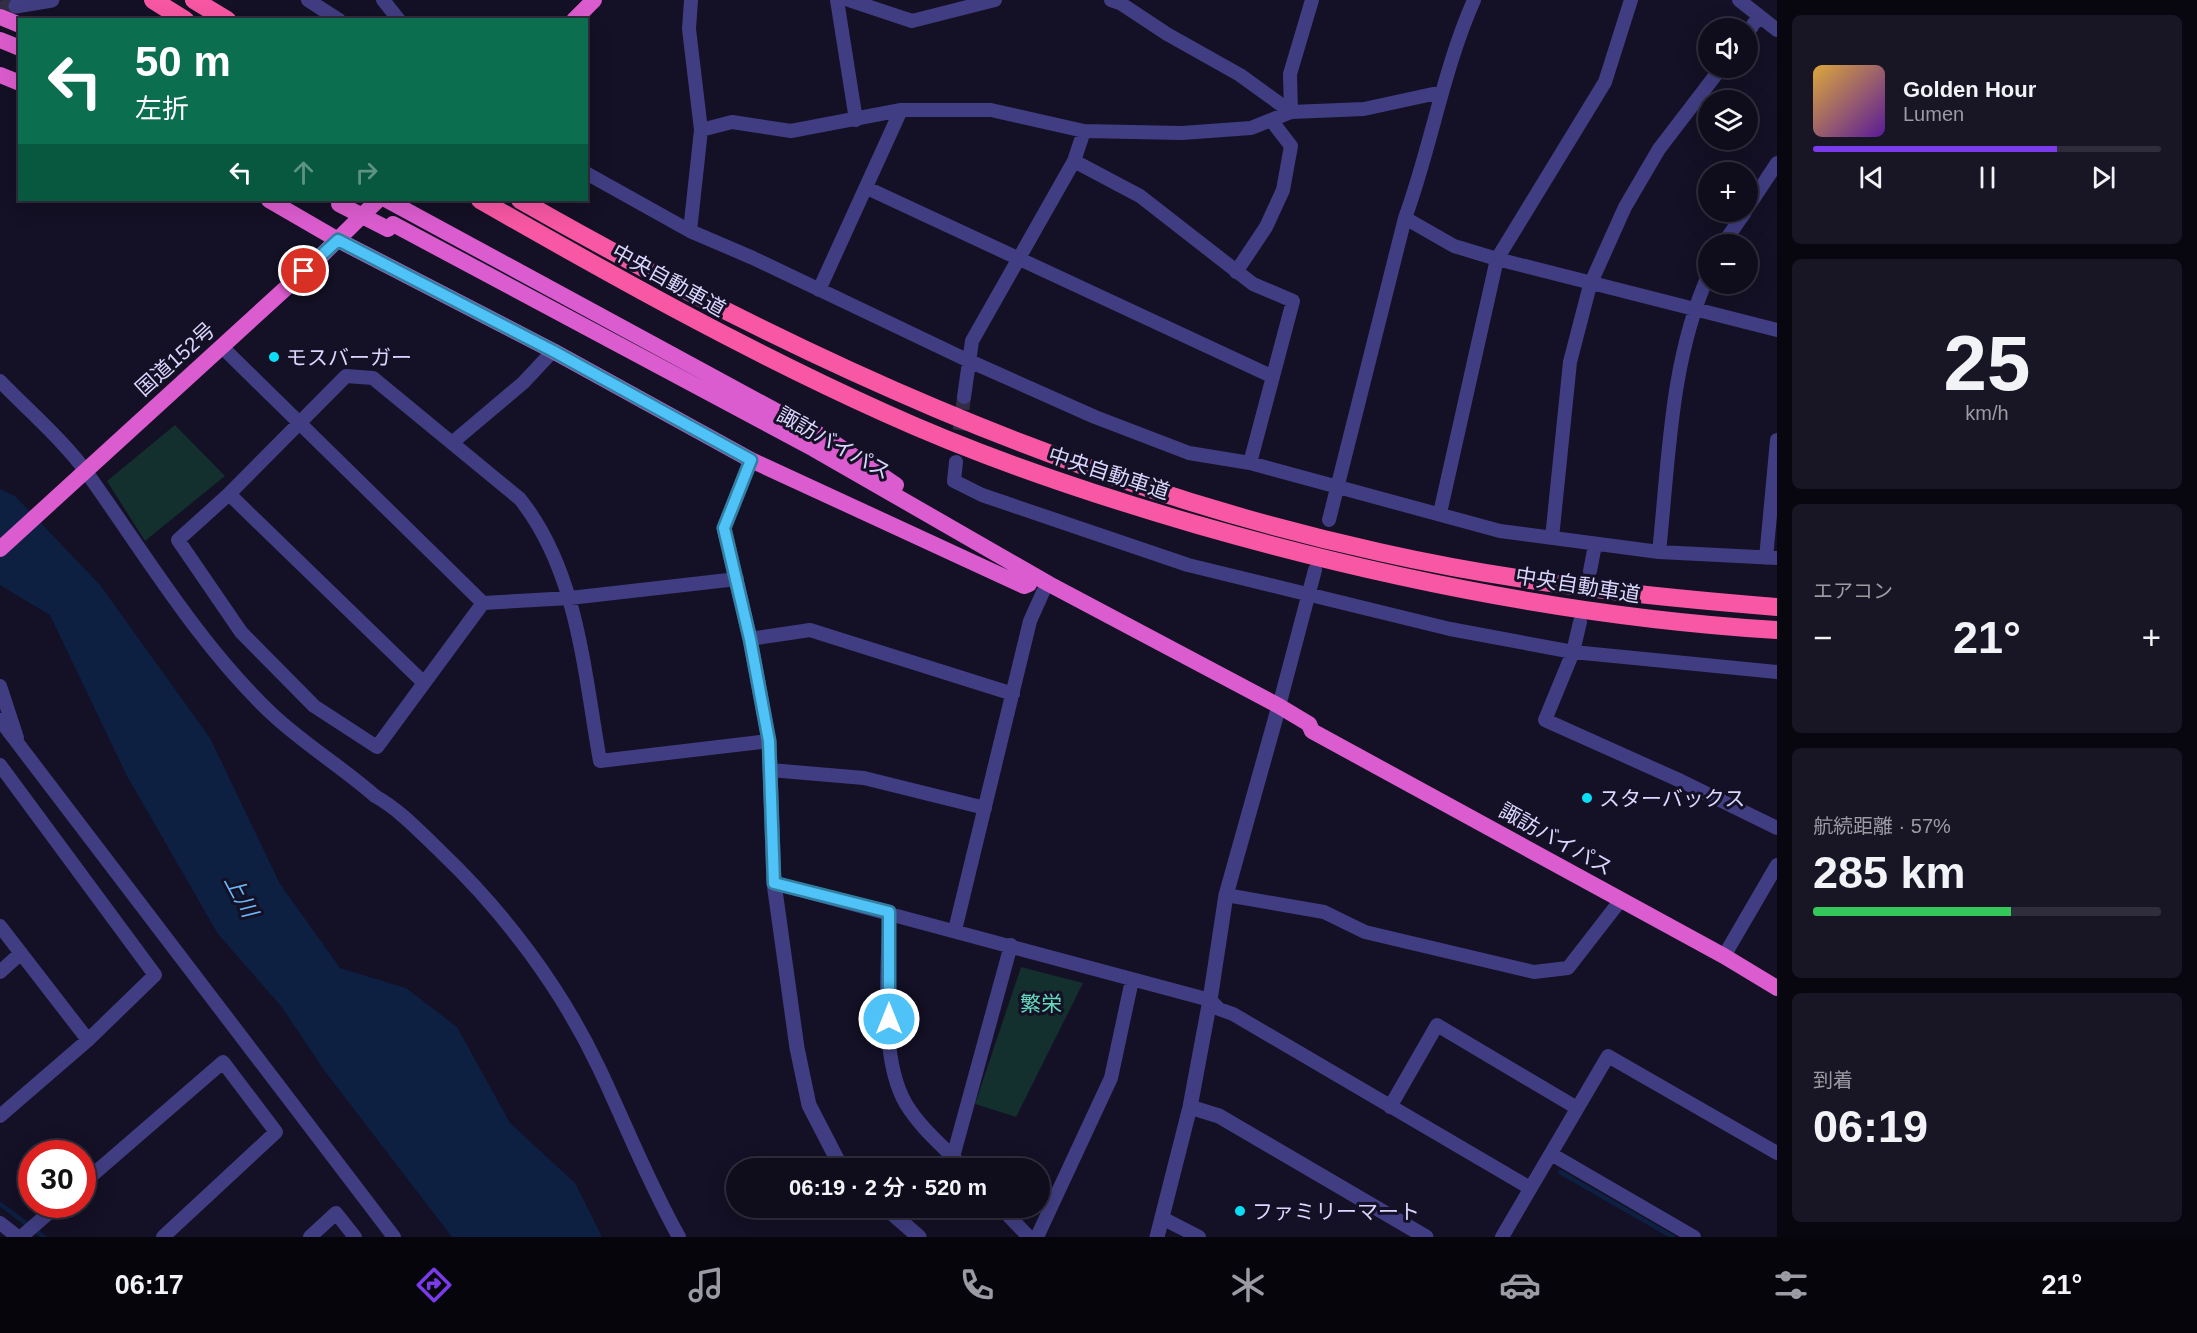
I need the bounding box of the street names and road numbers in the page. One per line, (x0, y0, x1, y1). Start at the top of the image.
street label: 中央自動車道 (608, 239, 730, 321)
street label: 国道152号 (131, 318, 219, 400)
street label: 諏訪バイパス (774, 402, 894, 484)
street label: 中央自動車道 (1046, 443, 1172, 503)
street label: 中央自動車道 (1514, 564, 1642, 606)
street label: 諏訪バイパス (1496, 798, 1616, 880)

